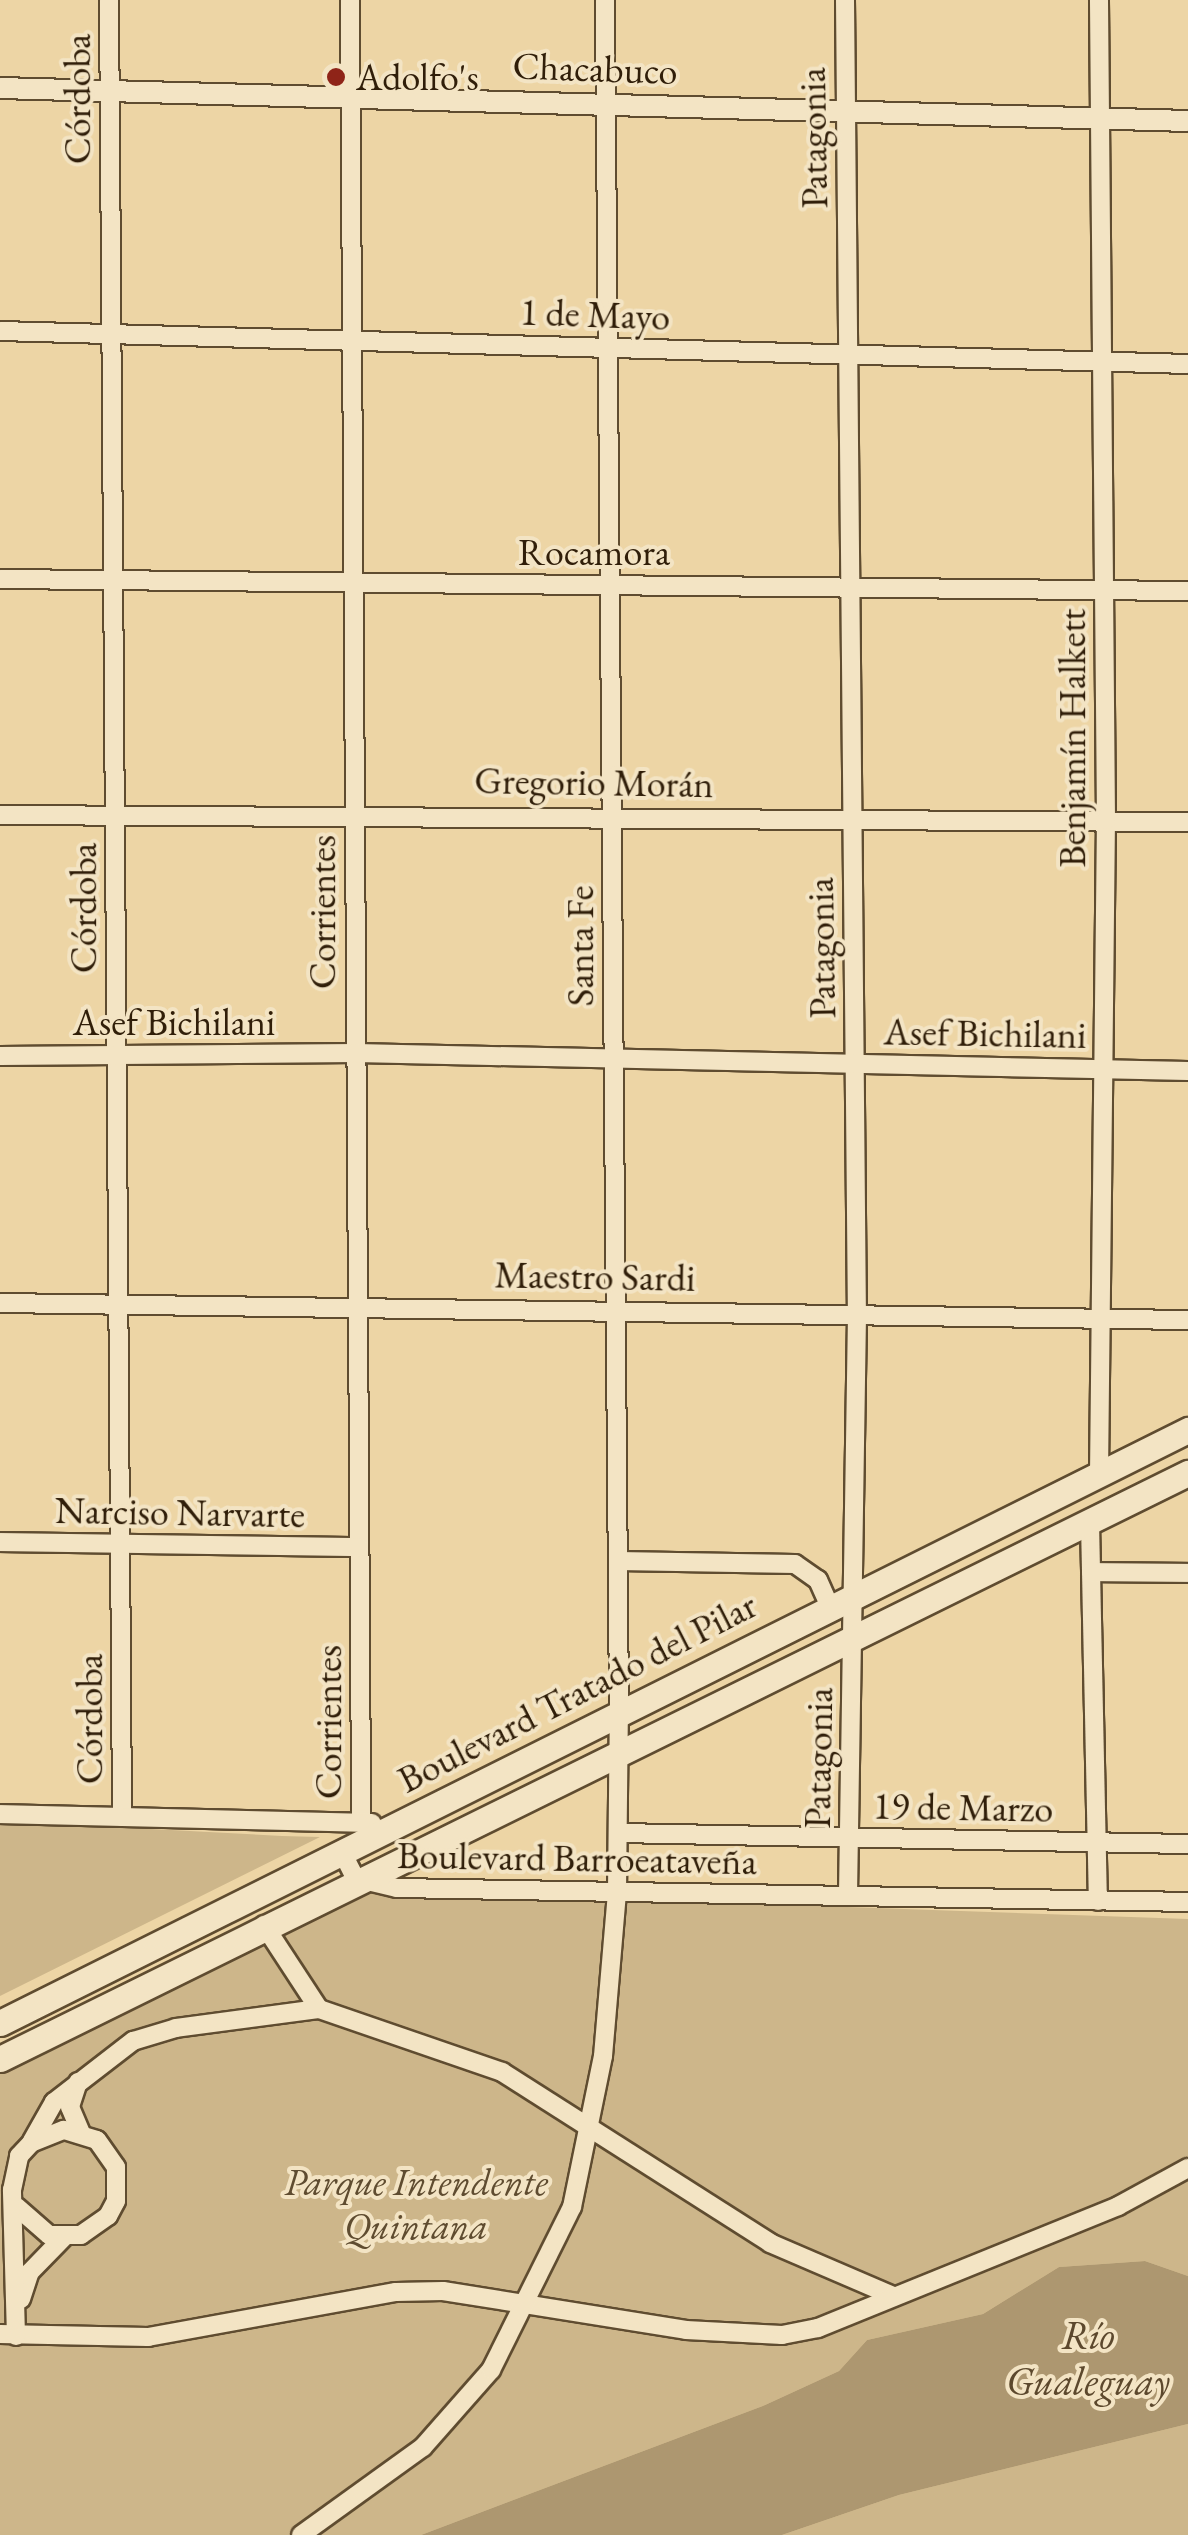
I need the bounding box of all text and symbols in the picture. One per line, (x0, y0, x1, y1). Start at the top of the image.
street label: Córdoba (54, 34, 100, 164)
street label: Chacabuco (512, 42, 678, 94)
place label: Adolfo's (356, 54, 479, 100)
marker: Adolfo's (325, 66, 347, 88)
street label: Patagonia (789, 67, 837, 209)
street label: 1 de Mayo (519, 289, 671, 339)
street label: Rocamora (518, 529, 670, 575)
street label: Benjamín Halkett (1049, 608, 1095, 868)
street label: Gregorio Morán (474, 757, 714, 807)
street label: Corrientes (299, 835, 345, 989)
street label: Córdoba (60, 843, 106, 973)
street label: Patagonia (797, 877, 845, 1019)
street label: Santa Fe (557, 886, 603, 1006)
street label: Asef Bichilani (73, 999, 275, 1045)
street label: Asef Bichilani (883, 1008, 1087, 1058)
street label: Maestro Sardi (494, 1251, 696, 1301)
street label: Narciso Narvarte (55, 1487, 305, 1537)
street label: Boulevard Tratado del Pilar (390, 1582, 764, 1802)
street label: Corrientes (305, 1645, 351, 1799)
street label: Córdoba (66, 1654, 112, 1784)
street label: Patagonia (794, 1687, 842, 1829)
street label: 19 de Marzo (873, 1783, 1053, 1831)
street label: Boulevard Barroeataveña (397, 1832, 757, 1884)
park label: Parque Intendente Quintana (284, 2159, 548, 2248)
water label: Río Gualeguay (1006, 2311, 1170, 2405)

